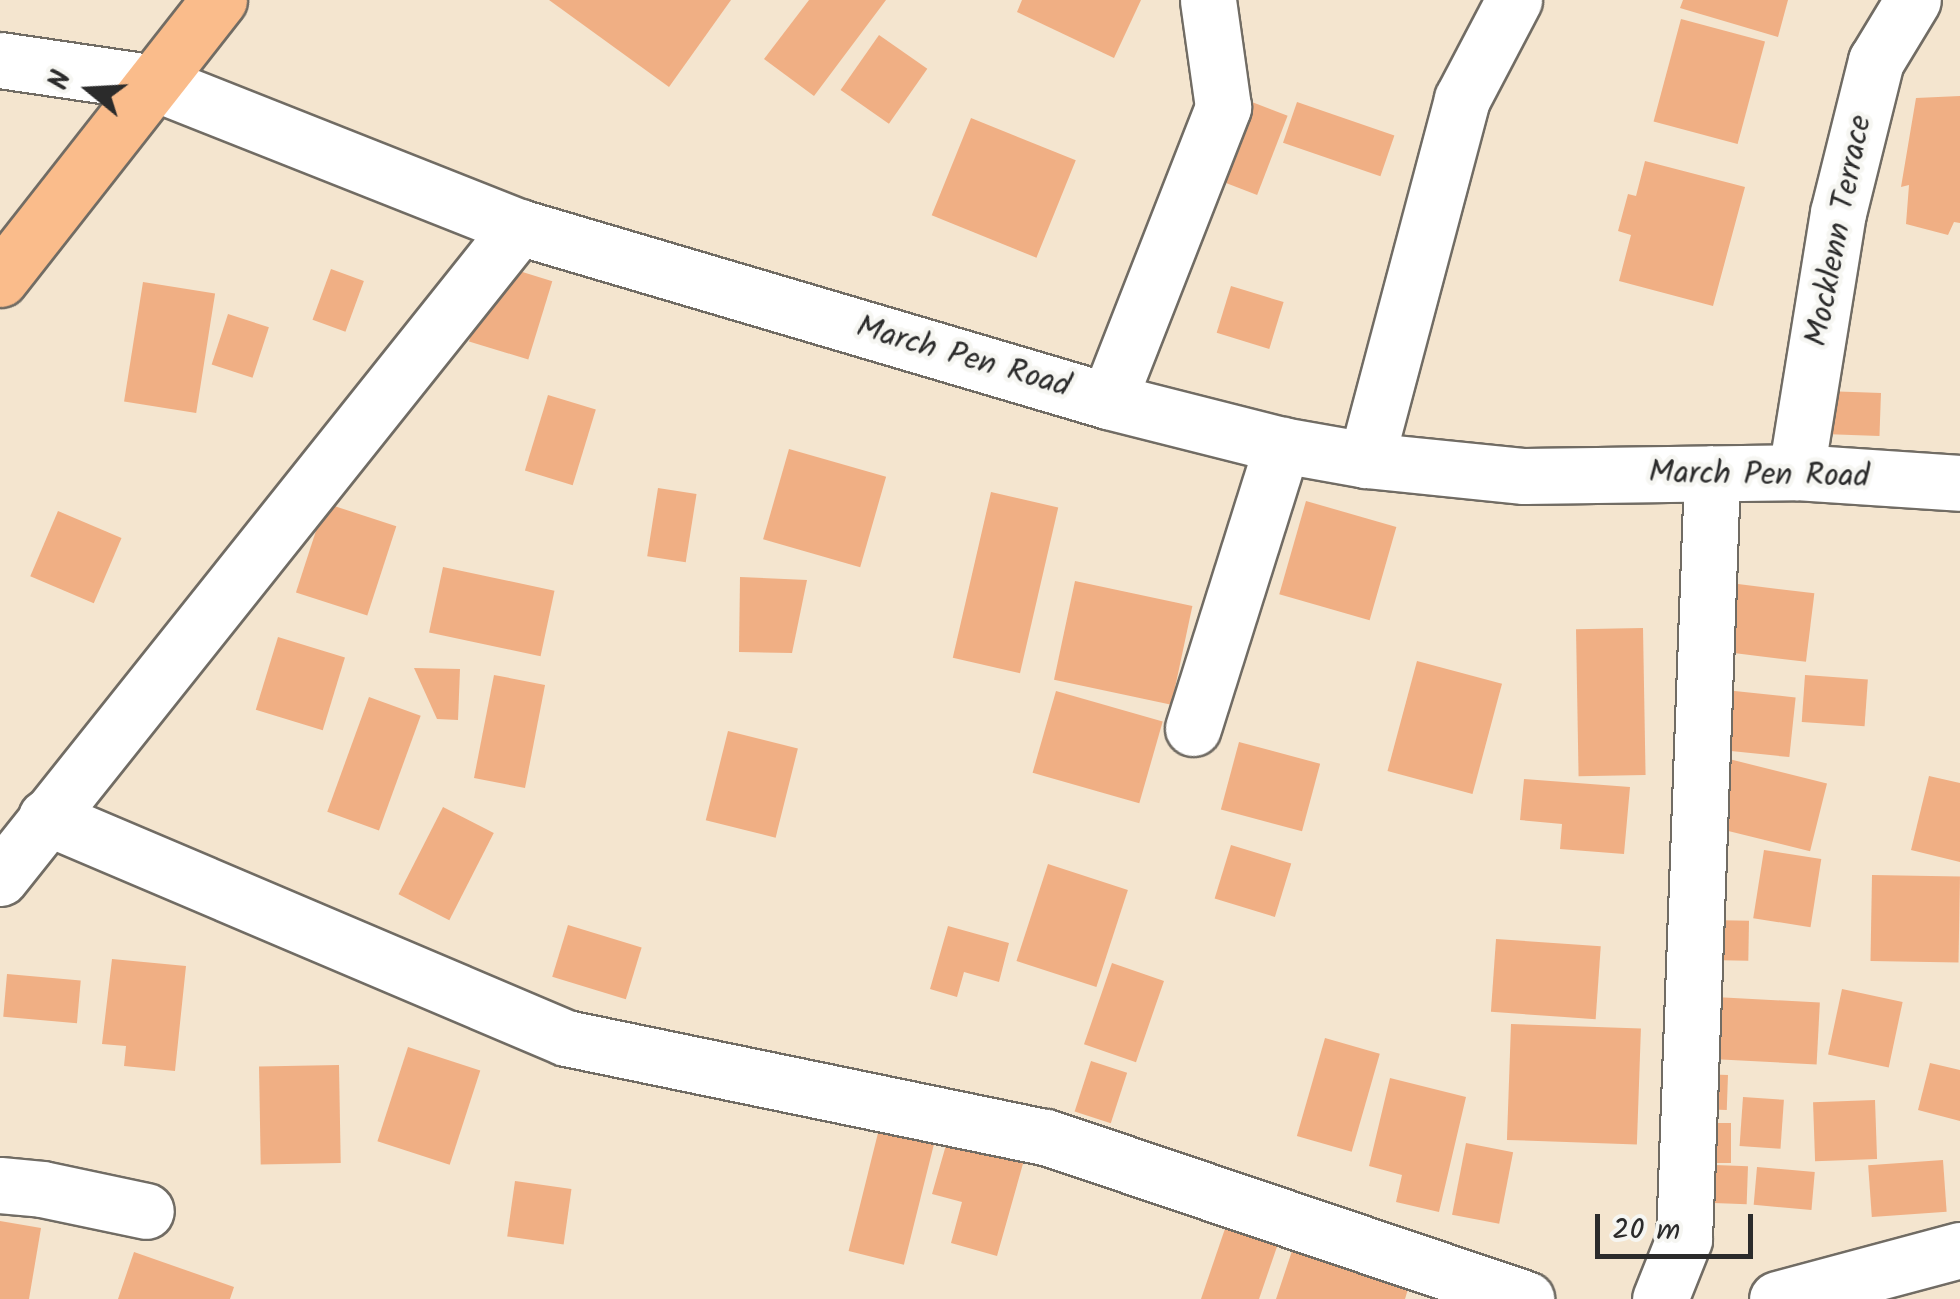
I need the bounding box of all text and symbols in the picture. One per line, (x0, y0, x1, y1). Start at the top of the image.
north arrow (40, 40, 140, 140)
text: N (37, 65, 85, 96)
street label: Mocklenn Terrace (1799, 112, 1881, 350)
street label: March Pen Road (852, 309, 1074, 407)
street label: March Pen Road (1648, 455, 1870, 497)
scale bar (1600, 1194, 1758, 1256)
text: 20 m (1612, 1207, 1680, 1255)

